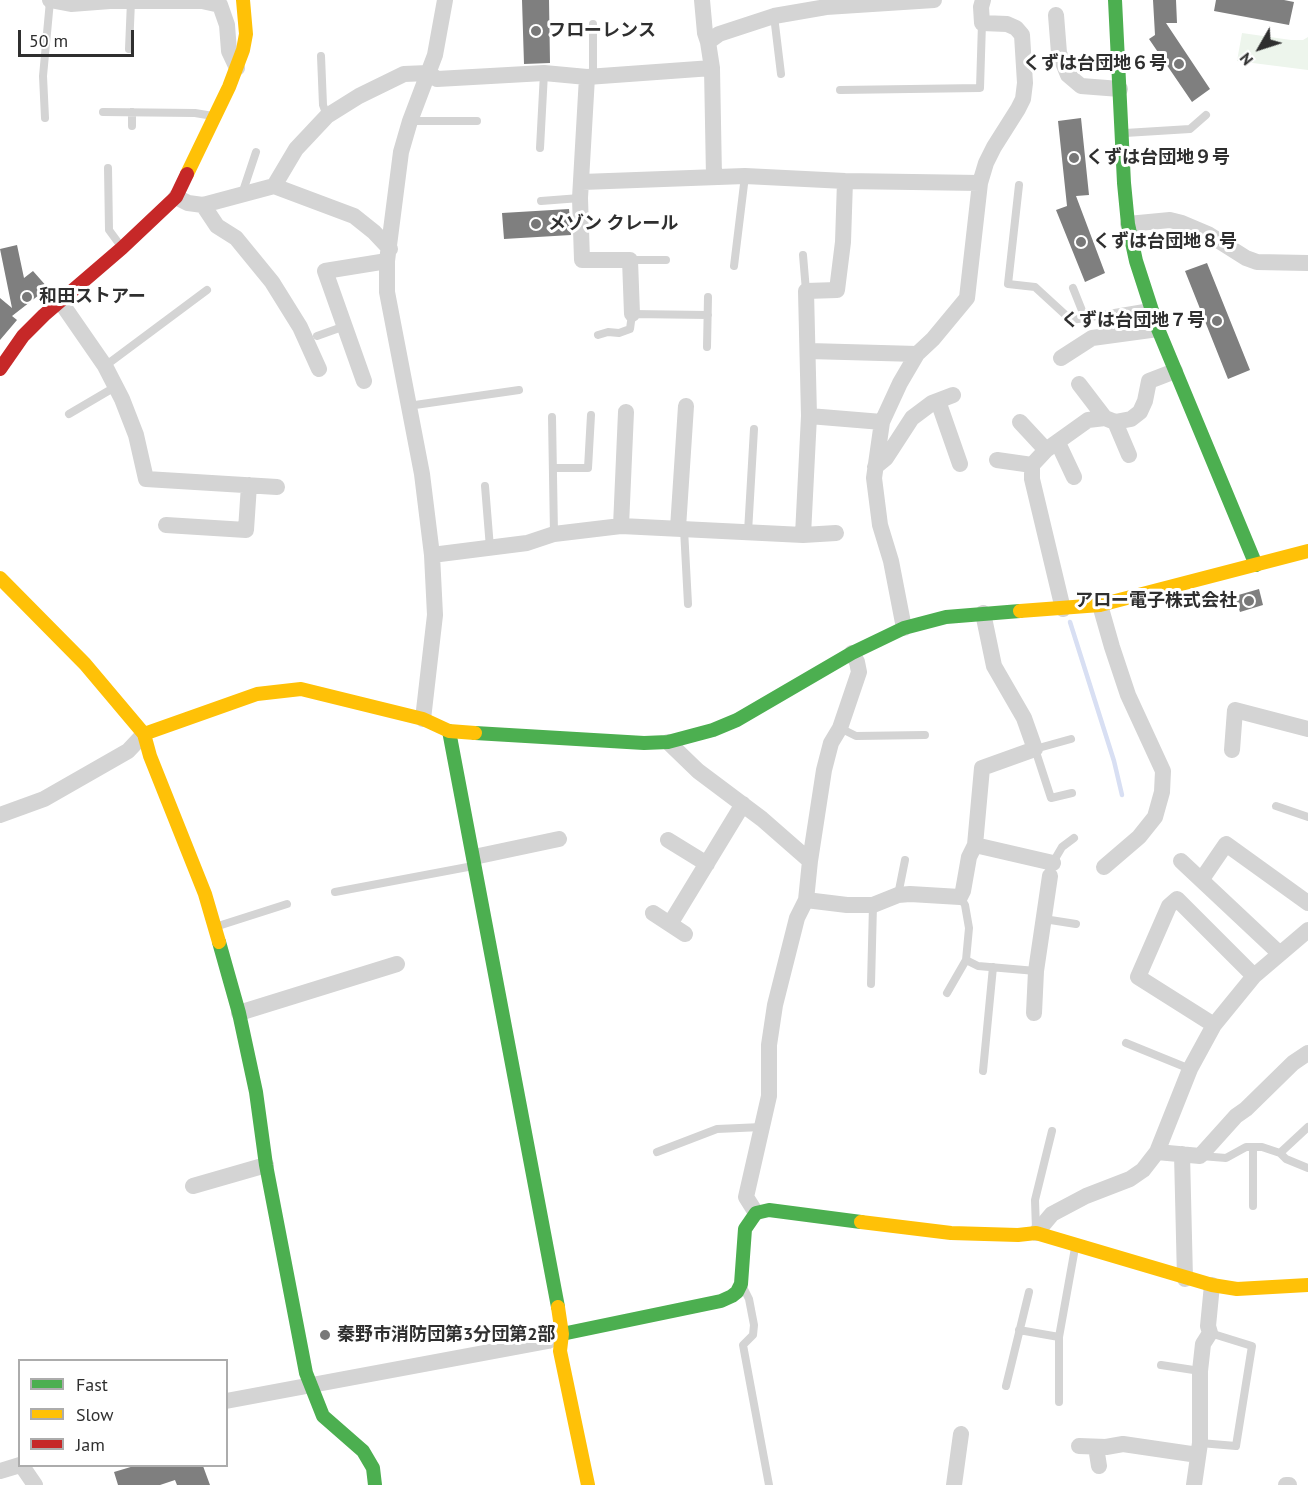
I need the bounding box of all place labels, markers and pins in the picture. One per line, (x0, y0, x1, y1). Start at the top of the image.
place label: フローレンス (548, 20, 656, 42)
marker: フローレンス (529, 24, 543, 38)
place label: くずは台団地６号 (1023, 53, 1167, 75)
marker: くずは台団地６号 (1172, 57, 1186, 71)
place label: くずは台団地９号 (1086, 147, 1230, 169)
marker: くずは台団地９号 (1067, 151, 1081, 165)
place label: メゾン クレール (548, 213, 679, 235)
marker: メゾン クレール (529, 217, 543, 231)
place label: くずは台団地８号 (1093, 231, 1237, 253)
marker: くずは台団地８号 (1074, 235, 1088, 249)
place label: 和田ストアー (39, 286, 146, 308)
marker: 和田ストアー (20, 290, 34, 304)
place label: くずは台団地７号 (1061, 310, 1205, 332)
marker: くずは台団地７号 (1210, 314, 1224, 328)
place label: アロー電子株式会社 (1075, 590, 1237, 612)
marker: アロー電子株式会社 (1242, 594, 1256, 608)
place label: 秦野市消防団第3分団第2部 (337, 1324, 555, 1346)
marker: 秦野市消防団第3分団第2部 (318, 1328, 332, 1342)

